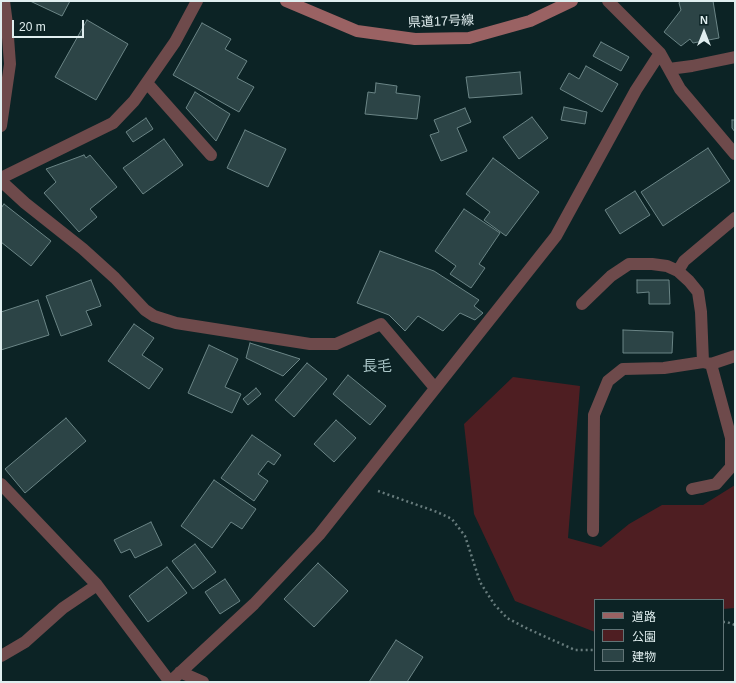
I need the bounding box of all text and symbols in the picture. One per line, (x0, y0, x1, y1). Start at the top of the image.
scale bar (14, 12, 86, 38)
north arrow (684, 12, 724, 52)
street label: 県道17号線 (408, 13, 474, 31)
text: N (700, 14, 708, 26)
text: 20 m (19, 20, 46, 34)
district label: 長毛 (362, 358, 392, 376)
legend (594, 599, 724, 671)
text: 道路 (632, 610, 656, 624)
text: 公園 (632, 630, 656, 644)
text: 建物 (632, 650, 656, 664)

